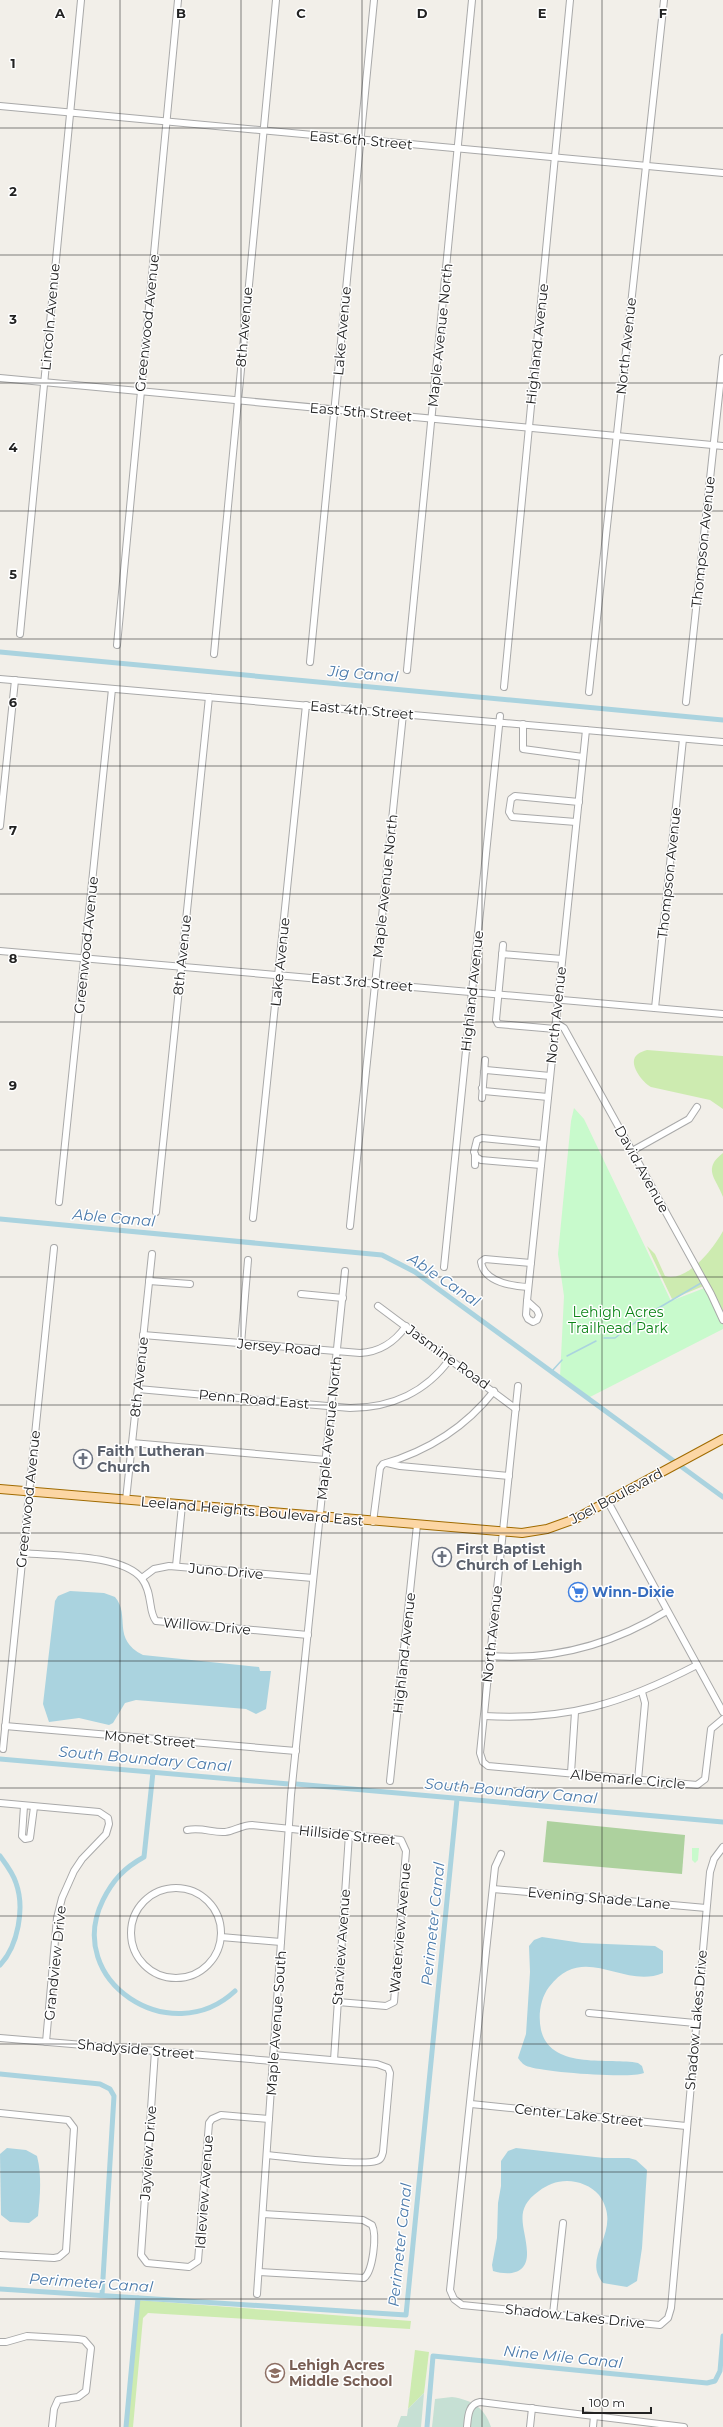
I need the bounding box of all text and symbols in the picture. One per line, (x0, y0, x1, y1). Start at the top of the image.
text: A (54, 5, 66, 21)
text: B (176, 5, 186, 21)
text: C (296, 5, 306, 21)
text: D (417, 5, 428, 21)
text: E (538, 5, 547, 21)
text: F (659, 5, 667, 21)
text: 1 (10, 55, 16, 71)
street label: East 6th Street (309, 127, 414, 153)
text: 2 (9, 183, 17, 199)
street label: Greenwood Avenue (131, 253, 163, 393)
street label: Maple Avenue North (423, 262, 457, 408)
street label: Lincoln Avenue (36, 263, 64, 371)
street label: Highland Avenue (522, 283, 552, 405)
street label: 8th Avenue (232, 286, 256, 368)
street label: Lake Avenue (329, 286, 355, 376)
street label: North Avenue (612, 297, 640, 395)
text: 3 (8, 311, 17, 327)
street label: East 5th Street (309, 399, 413, 425)
text: 4 (9, 439, 18, 455)
street label: Thompson Avenue (687, 475, 719, 609)
text: 5 (9, 566, 17, 582)
water label: Jig Canal (326, 661, 399, 686)
text: 6 (9, 694, 18, 710)
street label: East 4th Street (309, 696, 415, 724)
street label: Thompson Avenue (653, 806, 685, 940)
street label: Maple Avenue North (368, 813, 402, 959)
text: 7 (9, 822, 17, 838)
street label: Greenwood Avenue (70, 875, 102, 1015)
street label: 8th Avenue (169, 914, 195, 996)
street label: Lake Avenue (266, 917, 294, 1007)
street label: Highland Avenue (457, 930, 487, 1052)
text: 8 (9, 950, 18, 966)
street label: North Avenue (542, 966, 570, 1064)
street label: East 3rd Street (310, 969, 414, 995)
text: 9 (9, 1077, 17, 1093)
street label: David Avenue (611, 1122, 673, 1216)
water label: Able Canal (71, 1204, 156, 1231)
water label: Able Canal (404, 1248, 484, 1311)
park label: Lehigh Acres Trailhead Park (568, 1303, 669, 1337)
street label: Jasmine Road (402, 1320, 493, 1393)
street label: Jersey Road (235, 1334, 322, 1360)
street label: 8th Avenue (126, 1336, 152, 1418)
street label: Maple Avenue North (312, 1355, 346, 1501)
street label: Penn Road East (198, 1385, 310, 1413)
street label: Greenwood Avenue (12, 1429, 44, 1569)
place label: Faith Lutheran Church (97, 1442, 205, 1476)
church icon: Faith Lutheran Church (72, 1448, 94, 1470)
street label: Joel Boulevard (565, 1464, 666, 1529)
street label: Leeland Heights Boulevard East (140, 1492, 364, 1530)
place label: First Baptist Church of Lehigh (456, 1540, 582, 1574)
church icon: First Baptist Church of Lehigh (431, 1546, 453, 1568)
street label: Juno Drive (187, 1559, 264, 1583)
supermarket icon: Winn-Dixie (567, 1581, 589, 1603)
place label: Winn-Dixie (592, 1583, 674, 1601)
street label: North Avenue (478, 1585, 506, 1683)
street label: Highland Avenue (389, 1592, 419, 1714)
street label: Willow Drive (162, 1613, 252, 1639)
street label: Monet Street (104, 1726, 197, 1752)
water label: South Boundary Canal (58, 1741, 232, 1776)
street label: Albemarle Circle (570, 1765, 686, 1793)
water label: South Boundary Canal (424, 1773, 598, 1808)
street label: Hillside Street (298, 1821, 397, 1849)
water label: Perimeter Canal (417, 1861, 448, 1987)
street label: Waterview Avenue (385, 1862, 415, 1994)
street label: Evening Shade Lane (527, 1883, 671, 1913)
street label: Starview Avenue (328, 1888, 354, 2006)
street label: Grandview Drive (40, 1905, 70, 2021)
street label: Shadow Lakes Drive (681, 1949, 711, 2091)
street label: Maple Avenue South (262, 1950, 290, 2096)
street label: Shadyside Street (77, 2035, 196, 2063)
street label: Center Lake Street (514, 2099, 645, 2131)
street label: Jayview Drive (136, 2105, 160, 2202)
street label: Idleview Avenue (191, 2134, 217, 2250)
water label: Perimeter Canal (384, 2182, 415, 2308)
water label: Perimeter Canal (28, 2269, 154, 2296)
street label: Shadow Lakes Drive (504, 2300, 646, 2332)
water label: Nine Mile Canal (503, 2341, 624, 2372)
place label: Lehigh Acres Middle School (289, 2356, 392, 2390)
school or university icon: Lehigh Acres Middle School (264, 2362, 286, 2384)
scale bar (583, 2389, 651, 2415)
text: 100 m (589, 2395, 625, 2410)

